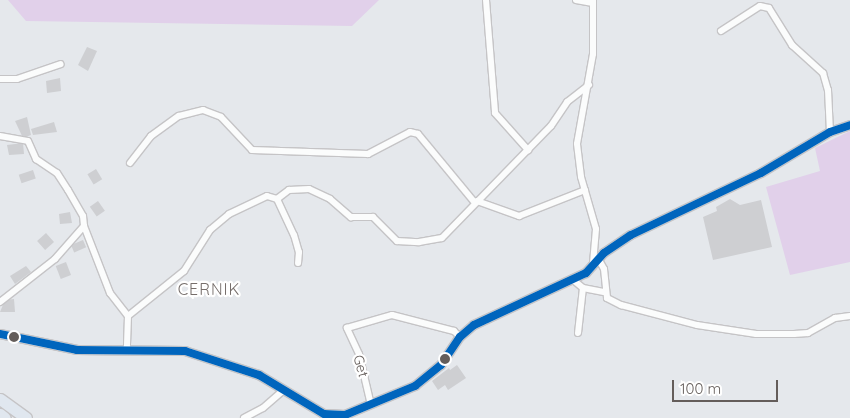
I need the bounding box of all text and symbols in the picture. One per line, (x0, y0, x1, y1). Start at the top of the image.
district label: CERNIK (177, 279, 241, 299)
unlabelled marker (9, 332, 19, 342)
street label: Get (350, 353, 372, 379)
unlabelled marker (440, 354, 450, 364)
scale bar (675, 370, 781, 402)
text: 100 m (680, 379, 721, 398)

